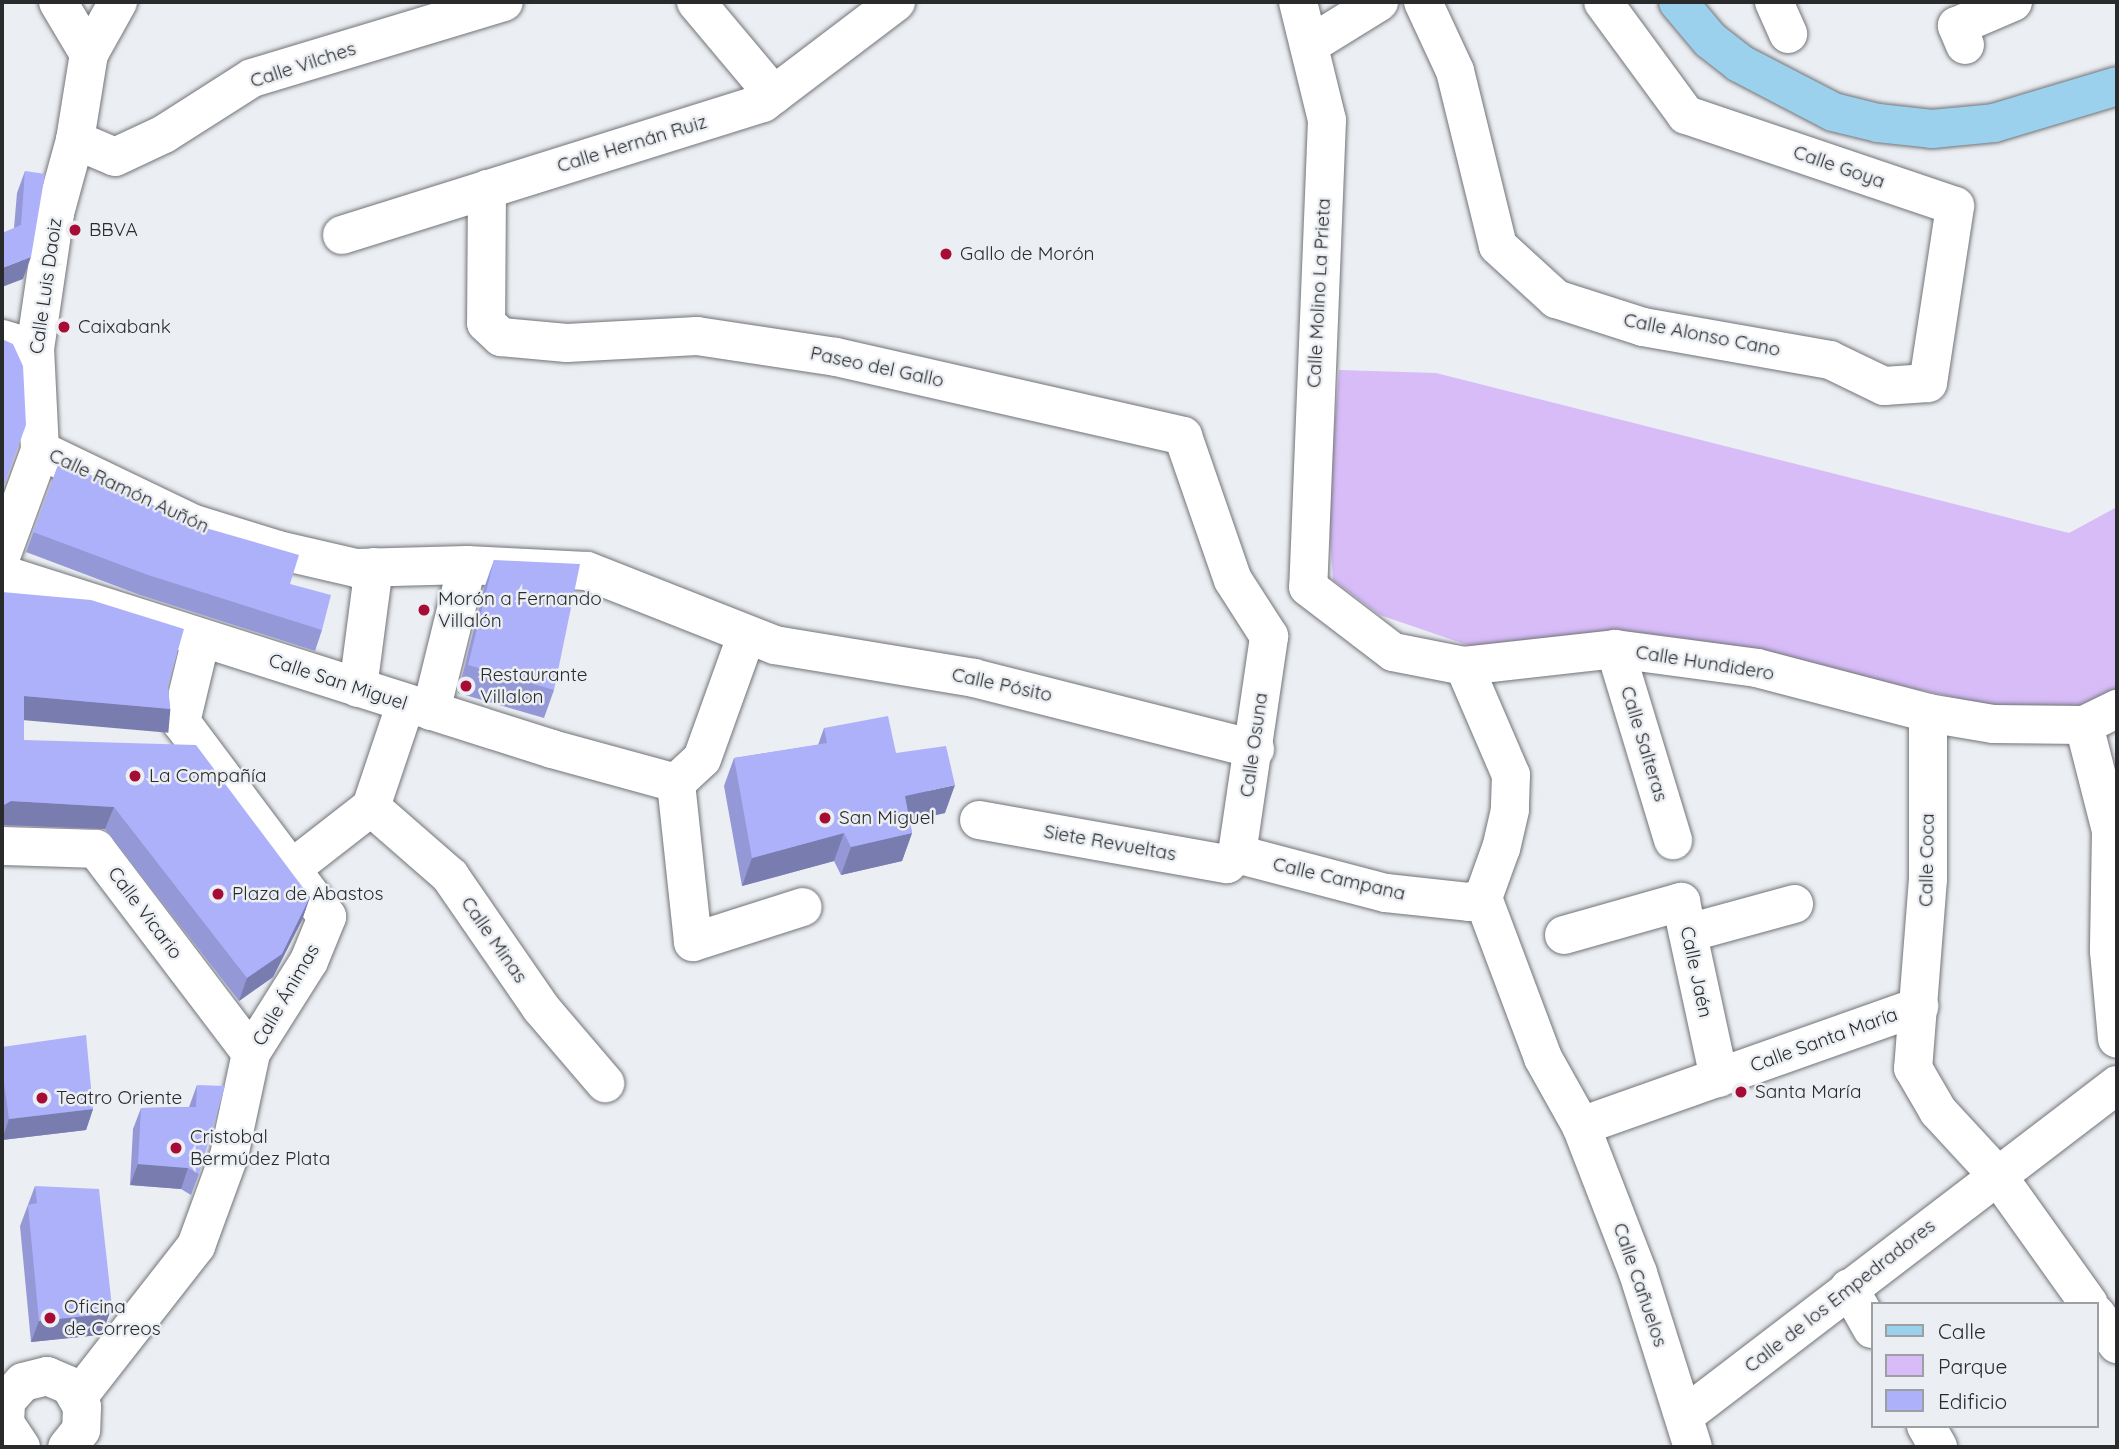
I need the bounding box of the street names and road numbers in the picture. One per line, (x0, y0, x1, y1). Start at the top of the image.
street label: Calle Vilches (247, 37, 359, 93)
street label: Calle Hernán Ruiz (554, 110, 710, 178)
street label: Calle Goya (1790, 141, 1888, 193)
street label: Calle Molino La Prieta (1303, 198, 1335, 388)
street label: Calle Luis Daoiz (25, 216, 67, 356)
street label: Calle Alonso Cano (1622, 309, 1782, 361)
street label: Paseo del Gallo (808, 342, 946, 392)
street label: Calle Ramón Auñón (45, 444, 213, 538)
street label: Calle Hundidero (1634, 641, 1776, 685)
street label: Calle San Miguel (266, 649, 410, 715)
street label: Calle Pósito (950, 663, 1054, 707)
street label: Calle Salteras (1616, 684, 1672, 804)
street label: Calle Osuna (1235, 691, 1273, 799)
street label: Calle Coca (1915, 813, 1939, 907)
street label: Siete Revueltas (1042, 820, 1178, 866)
street label: Calle Campana (1271, 853, 1407, 905)
street label: Calle Vicario (103, 862, 187, 964)
street label: Calle Minas (456, 893, 532, 987)
street label: Calle Jaén (1675, 924, 1717, 1020)
street label: Calle Ánimas (248, 940, 324, 1050)
street label: Calle Santa María (1747, 1003, 1901, 1077)
street label: Calle de los Empedradores (1740, 1214, 1940, 1378)
street label: Calle Cañuelos (1608, 1220, 1672, 1350)

